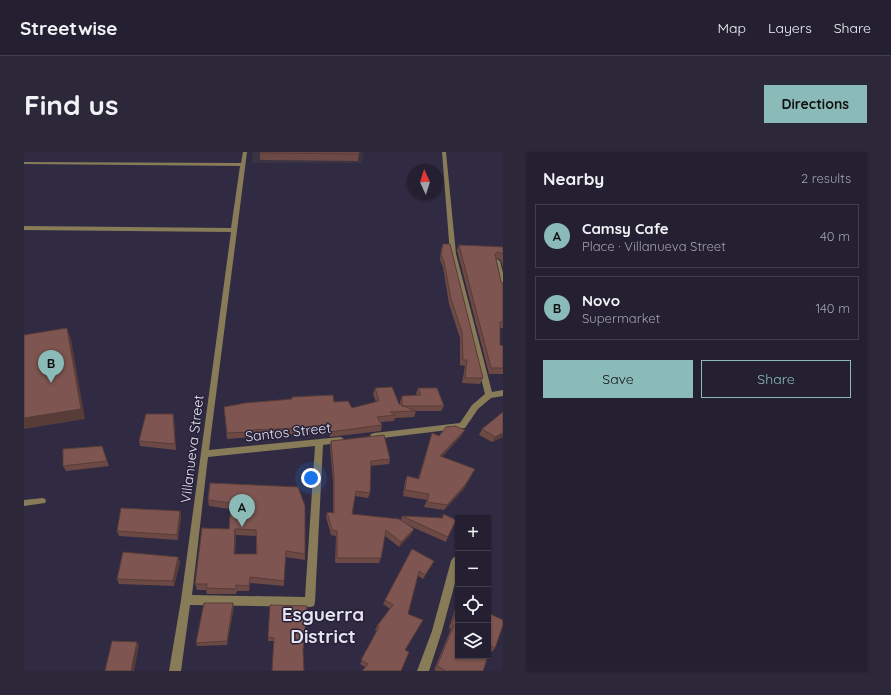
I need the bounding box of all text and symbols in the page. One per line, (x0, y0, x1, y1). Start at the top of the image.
text: Streetwise (20, 16, 117, 40)
text: Map (717, 19, 746, 37)
text: Layers (768, 19, 812, 37)
text: Share (834, 19, 871, 37)
button: Directions (764, 85, 867, 123)
text: Find us (24, 87, 118, 122)
north arrow (407, 164, 443, 200)
text: Nearby (543, 168, 604, 189)
text: 2 results (801, 170, 851, 186)
text: Camsy Cafe (582, 219, 669, 238)
text: A (553, 228, 561, 244)
text: 40 m (820, 228, 850, 244)
text: Place · Villanueva Street (582, 238, 726, 254)
text: Novo (582, 291, 620, 310)
text: B (553, 300, 561, 316)
text: 140 m (815, 300, 850, 316)
text: Supermarket (582, 310, 660, 326)
pin: B (38, 350, 64, 383)
button: Save (543, 360, 693, 398)
button: Share (701, 360, 851, 398)
street label: Villanueva Street (176, 394, 208, 504)
street label: Santos Street (244, 419, 332, 445)
your location (301, 468, 321, 488)
pin: A (229, 494, 255, 527)
map controls (455, 515, 491, 659)
button: + (455, 515, 491, 551)
button: − (455, 551, 491, 587)
button: locate (455, 587, 491, 623)
district label: Esguerra District (282, 602, 364, 648)
button: layers (455, 623, 491, 659)

